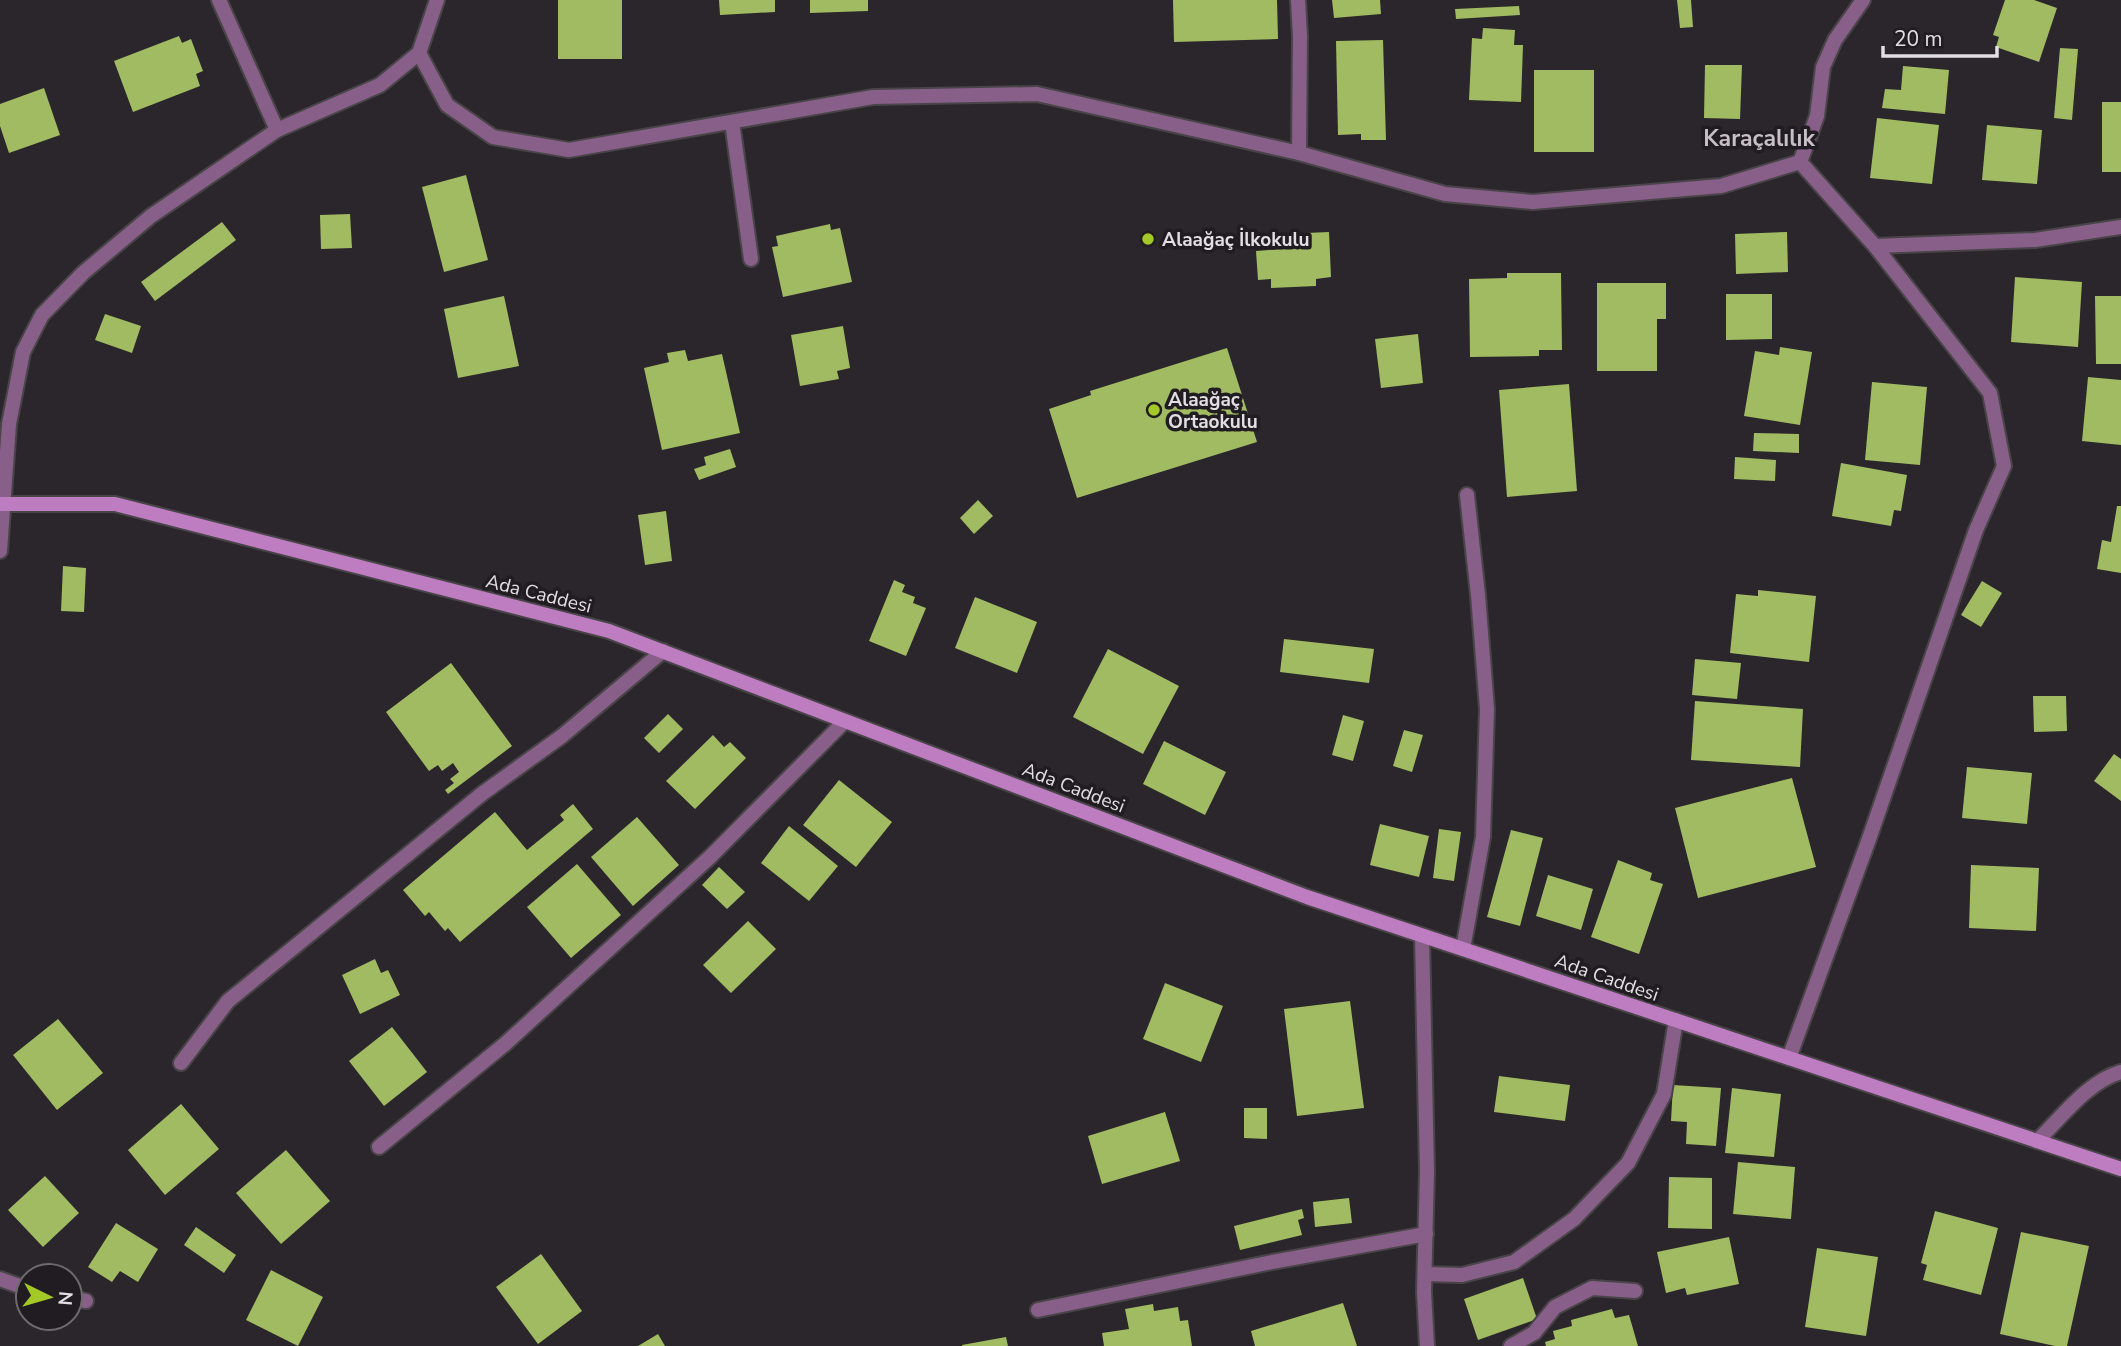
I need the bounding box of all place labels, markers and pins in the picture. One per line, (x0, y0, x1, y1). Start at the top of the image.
place label: Alaağaç İlkokulu (1162, 227, 1310, 253)
marker: Alaağaç İlkokulu (1140, 231, 1156, 247)
place label: Alaağaç Ortaokulu (1168, 387, 1258, 435)
marker: Alaağaç Ortaokulu (1146, 402, 1162, 418)

